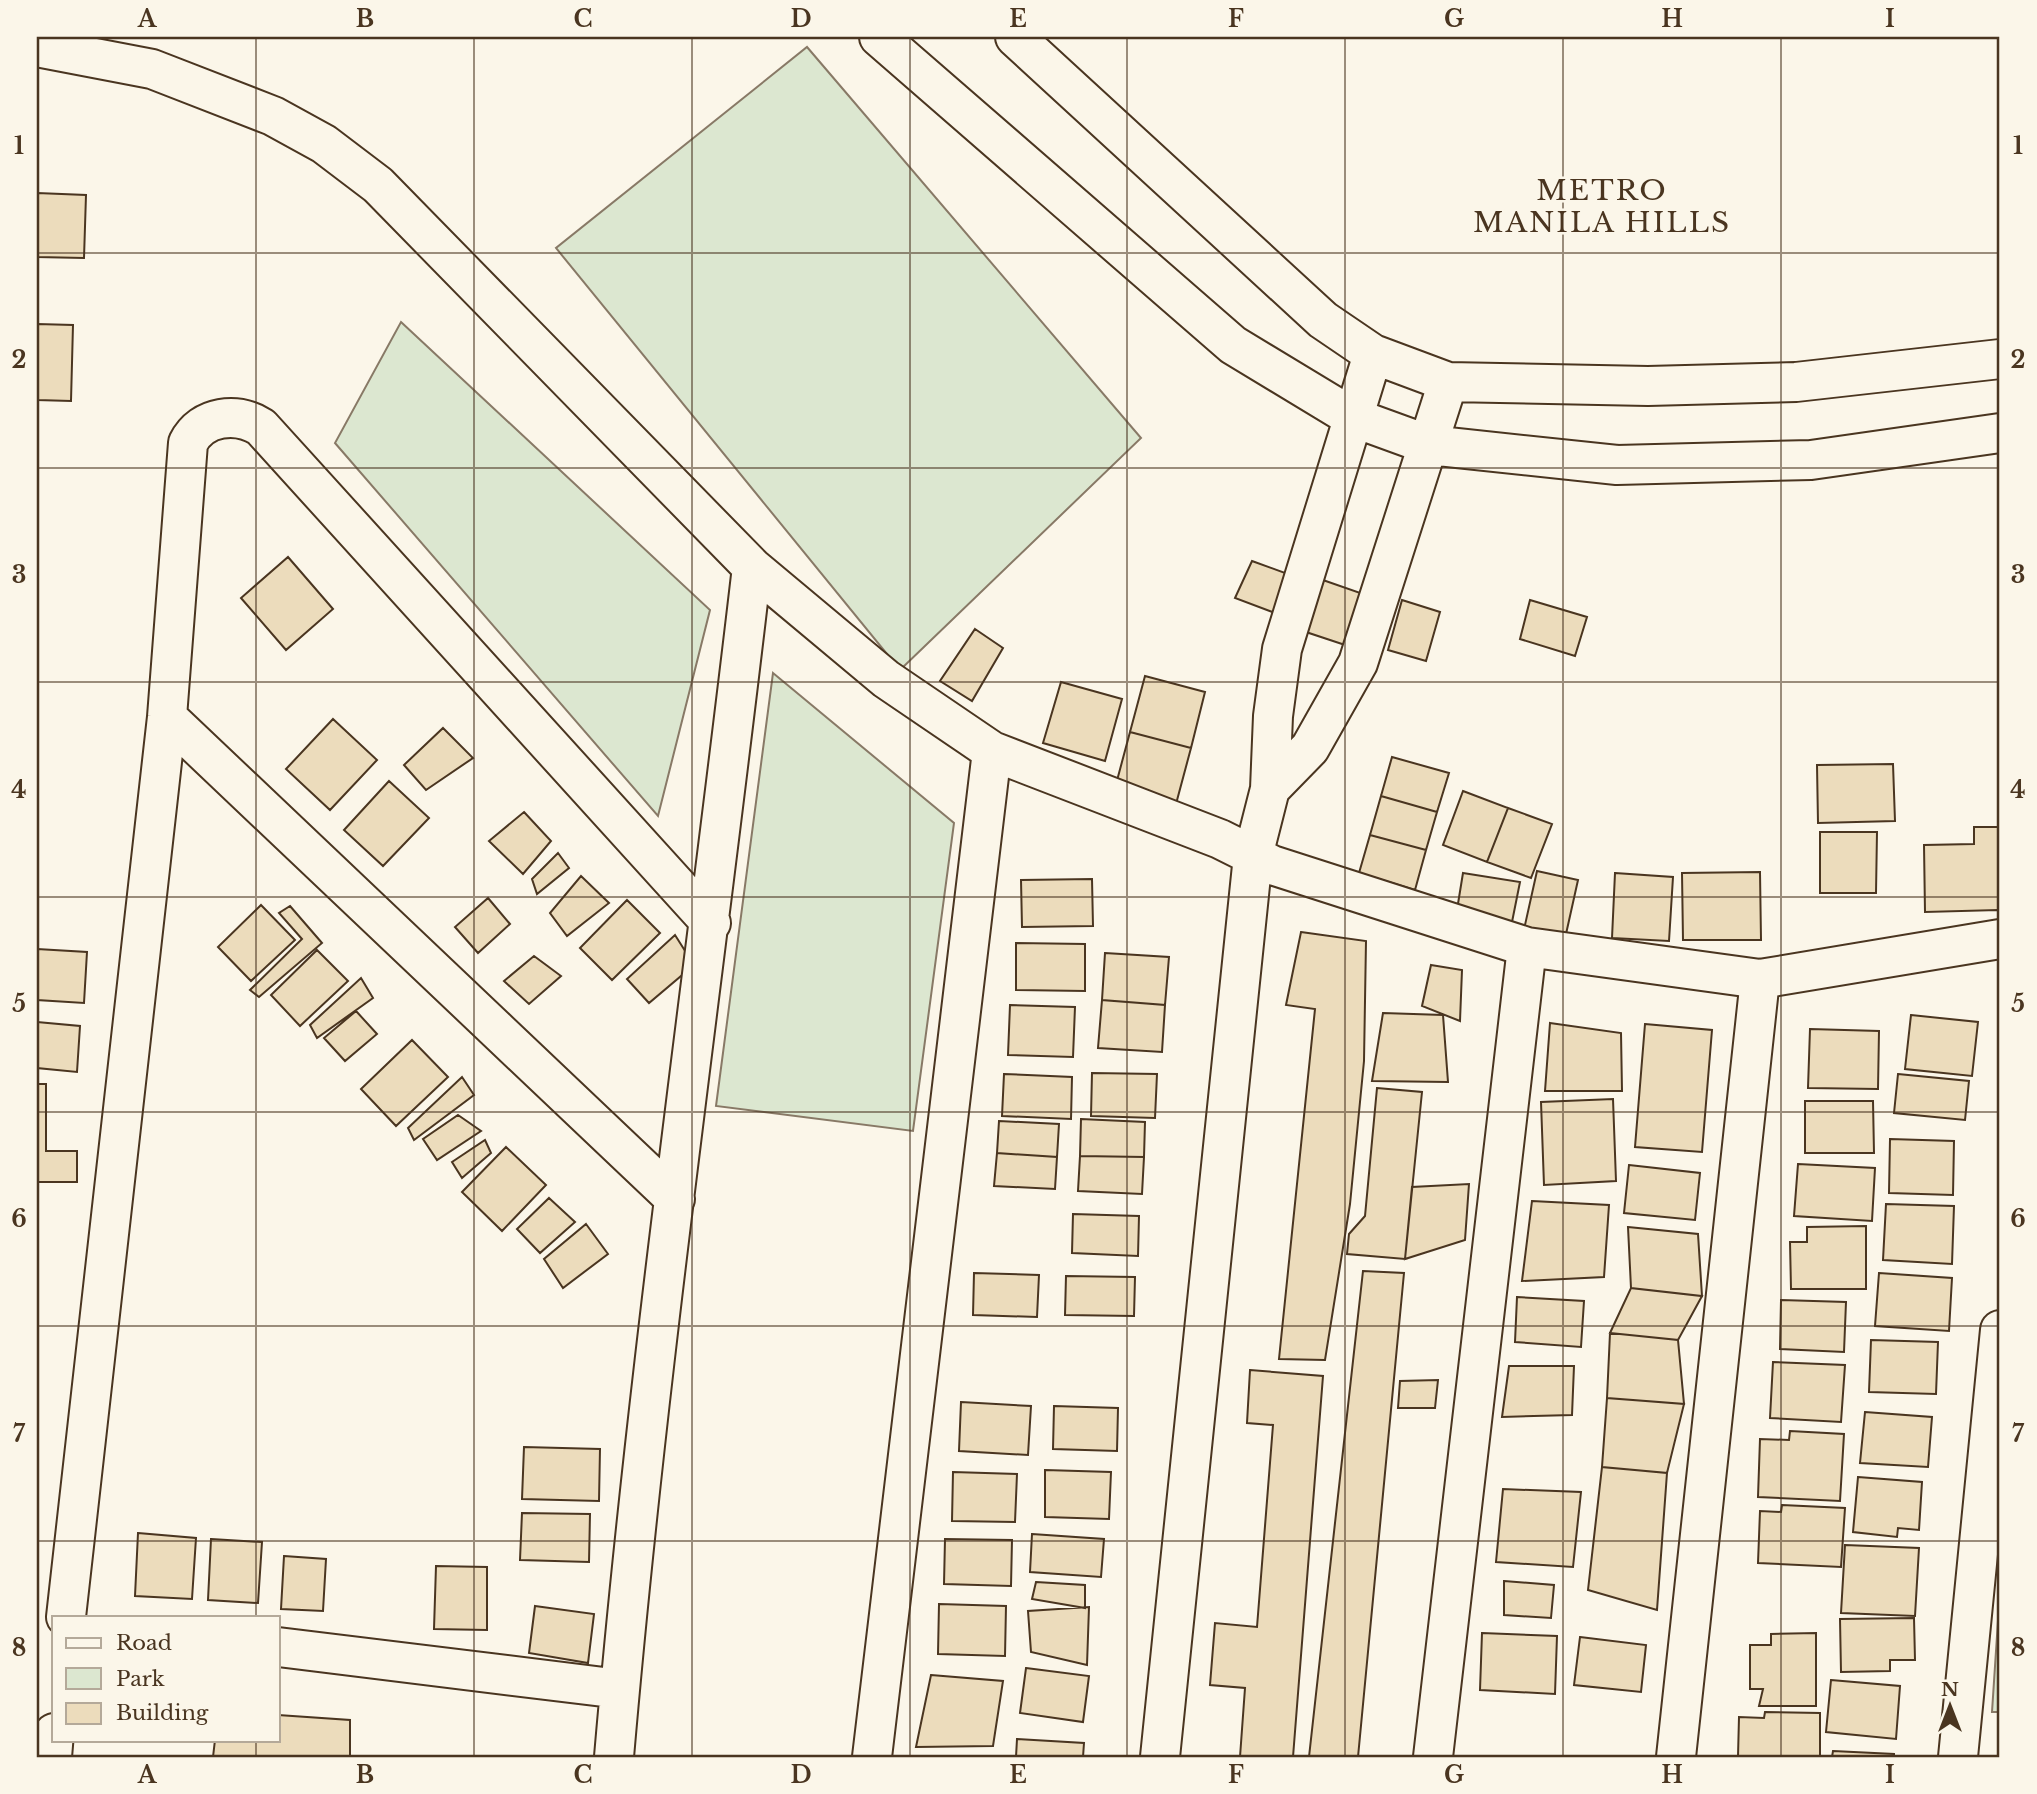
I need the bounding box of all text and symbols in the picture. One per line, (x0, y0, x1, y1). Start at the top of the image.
text: A (137, 5, 158, 33)
text: B (356, 5, 374, 33)
text: C (574, 5, 592, 33)
text: D (790, 5, 812, 33)
text: E (1009, 5, 1027, 33)
text: F (1228, 5, 1244, 33)
text: G (1444, 5, 1464, 33)
text: H (1661, 5, 1683, 33)
text: I (1885, 5, 1895, 33)
text: 1 (14, 132, 24, 160)
text: 1 (2013, 132, 2023, 160)
district label: METRO MANILA HILLS (1473, 173, 1731, 240)
text: 2 (12, 346, 26, 374)
text: 2 (2011, 346, 2025, 374)
text: 3 (12, 561, 26, 589)
text: 3 (2011, 561, 2025, 589)
text: 4 (11, 776, 27, 804)
text: 4 (2010, 776, 2026, 804)
text: 5 (12, 990, 26, 1018)
text: 5 (2011, 990, 2025, 1018)
text: 6 (11, 1205, 27, 1233)
text: 6 (2010, 1205, 2026, 1233)
text: 7 (13, 1420, 26, 1448)
text: 7 (2012, 1420, 2025, 1448)
legend (52, 1616, 280, 1742)
text: Road (116, 1630, 172, 1656)
text: 8 (12, 1634, 26, 1662)
text: 8 (2011, 1634, 2025, 1662)
text: Park (116, 1666, 165, 1692)
north arrow (1914, 1672, 1984, 1742)
text: N (1941, 1678, 1959, 1701)
text: Building (116, 1700, 209, 1726)
text: A (137, 1761, 158, 1789)
text: B (356, 1761, 374, 1789)
text: C (574, 1761, 592, 1789)
text: D (790, 1761, 812, 1789)
text: E (1009, 1761, 1027, 1789)
text: F (1228, 1761, 1244, 1789)
text: G (1444, 1761, 1464, 1789)
text: H (1661, 1761, 1683, 1789)
text: I (1885, 1761, 1895, 1789)

